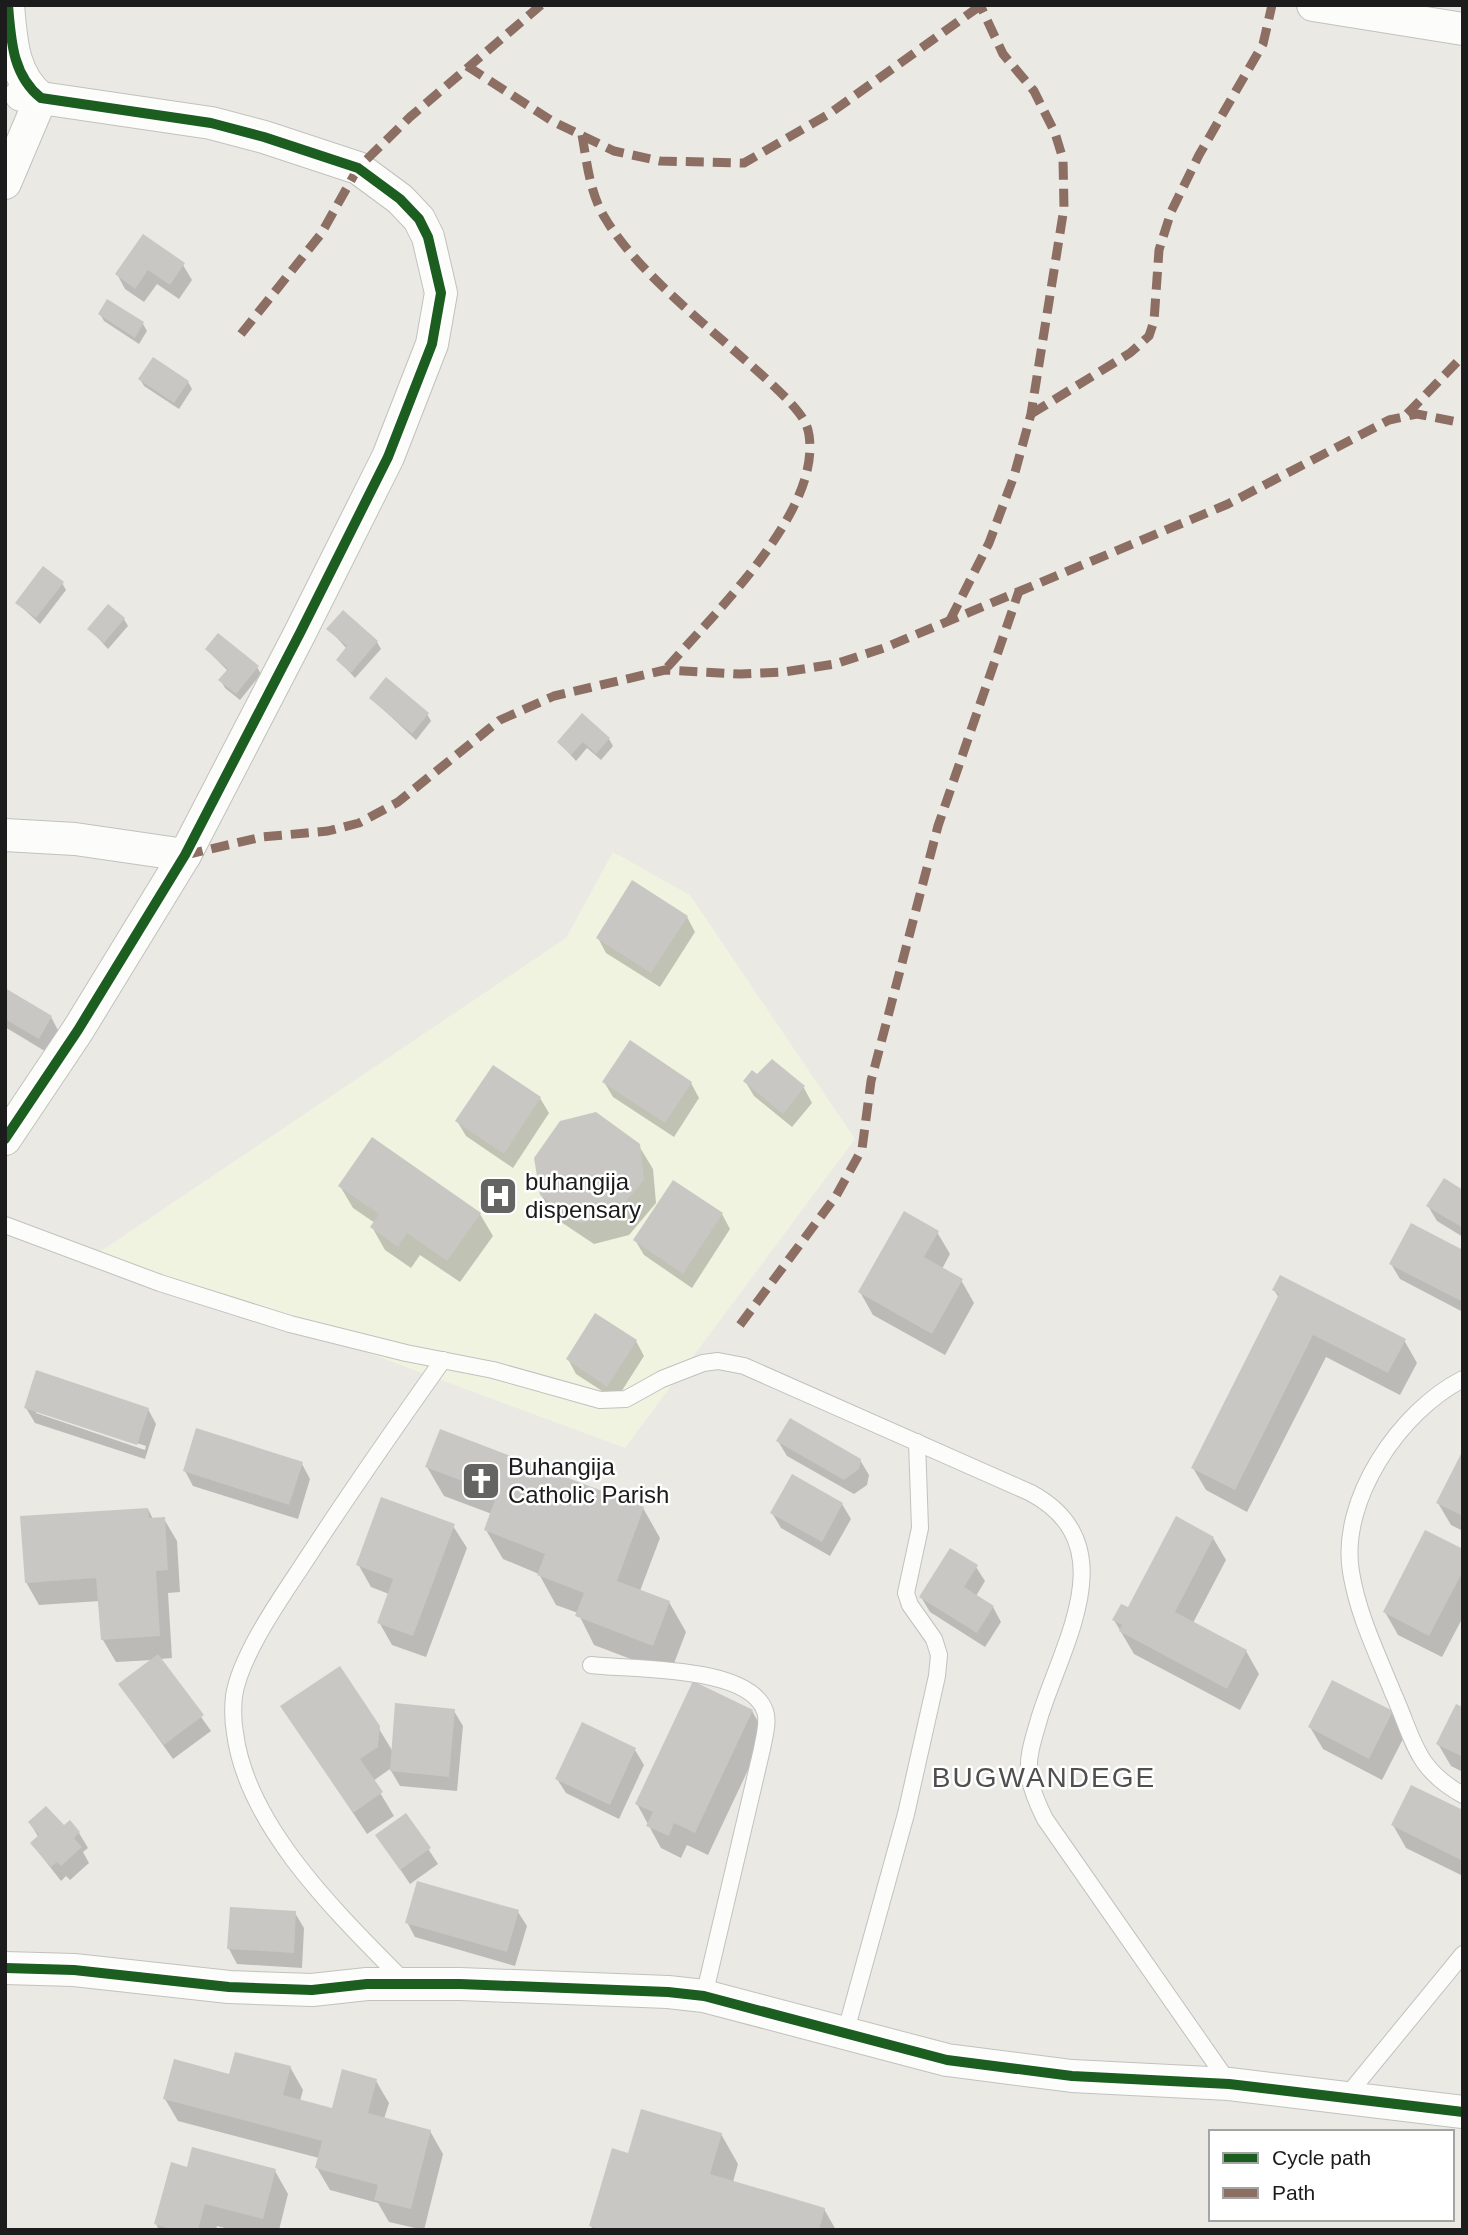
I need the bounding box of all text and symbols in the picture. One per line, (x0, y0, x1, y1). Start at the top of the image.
place label: buhangija dispensary (525, 1168, 641, 1223)
hospital icon: buhangija dispensary (477, 1175, 519, 1217)
place label: Buhangija Catholic Parish (508, 1453, 669, 1508)
church icon: Buhangija Catholic Parish (460, 1460, 502, 1502)
district label: BUGWANDEGE (932, 1762, 1156, 1793)
legend (1209, 2130, 1454, 2221)
text: Cycle path (1272, 2146, 1371, 2169)
text: Path (1272, 2181, 1315, 2204)

